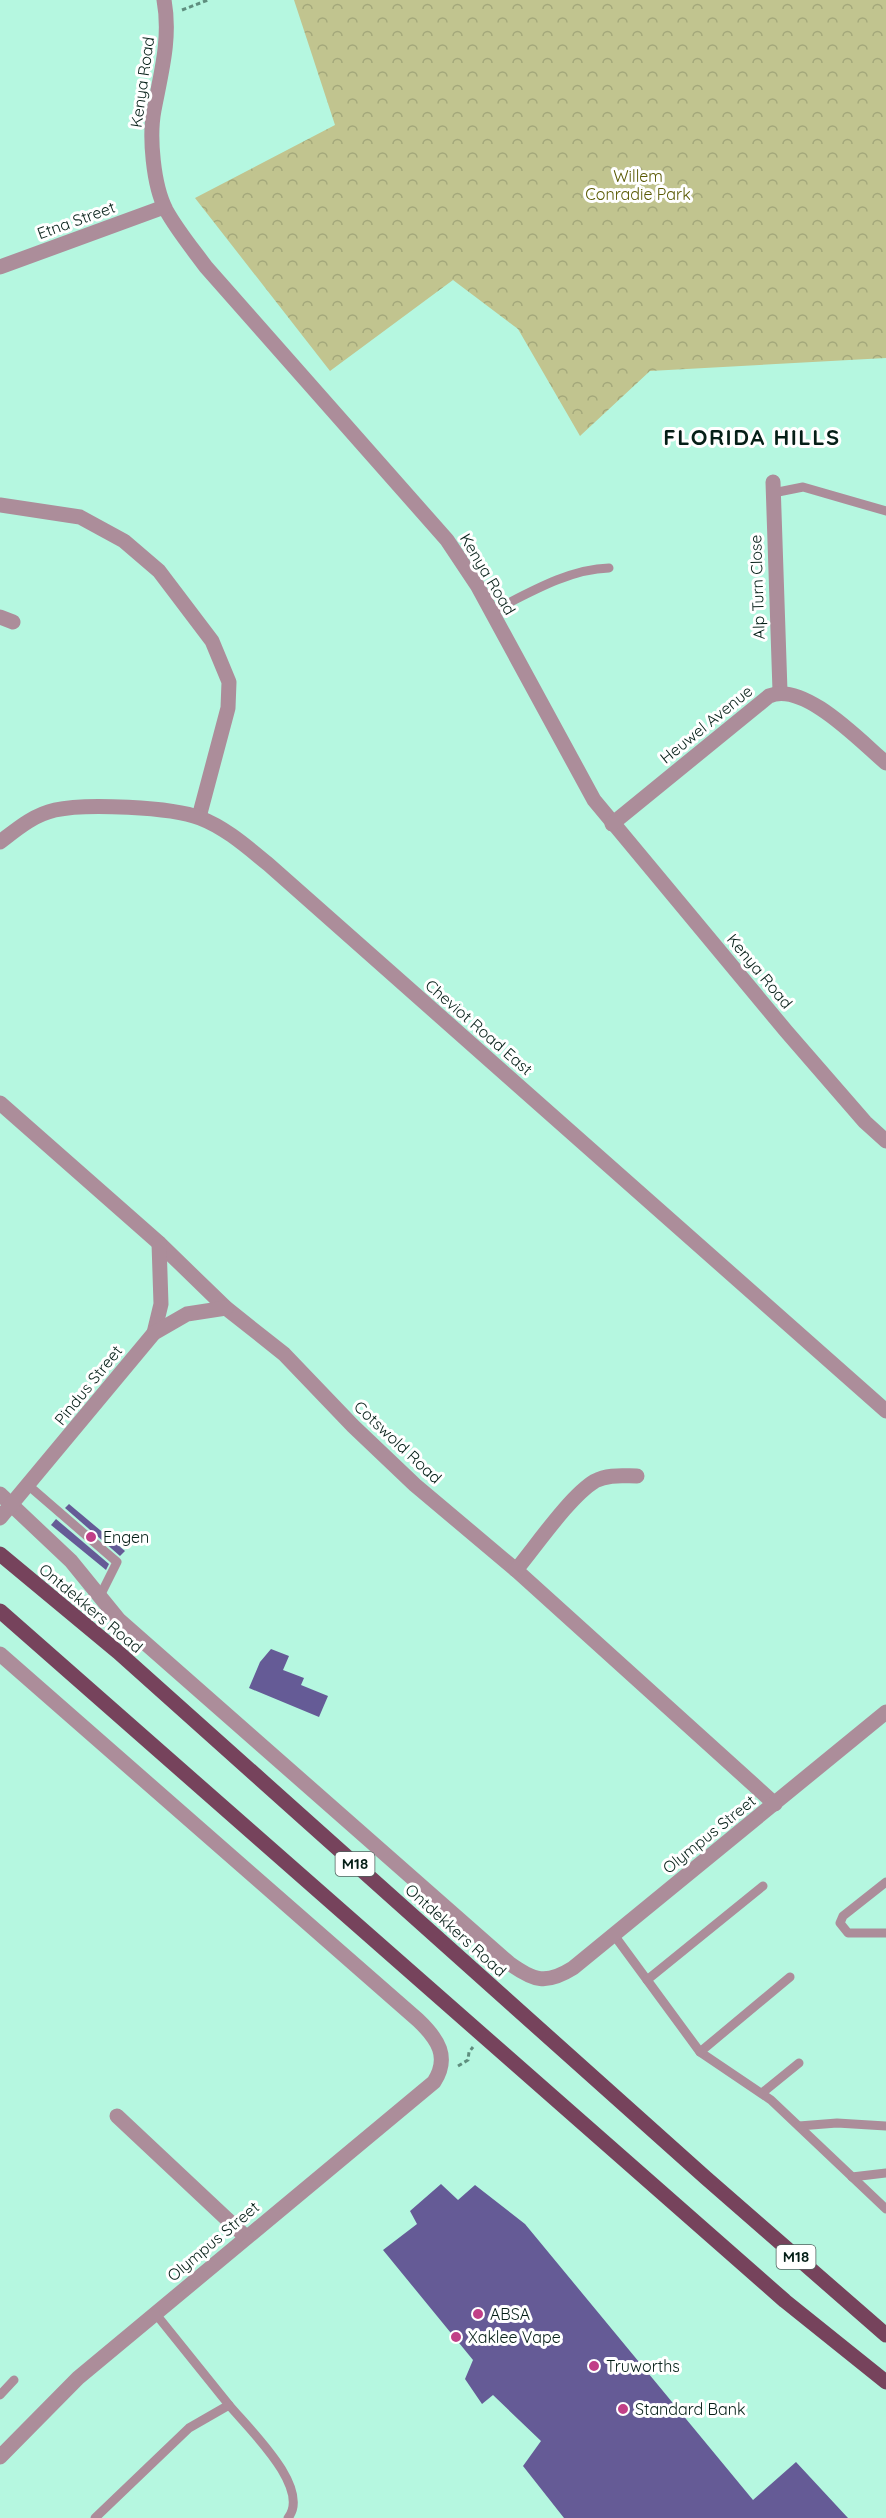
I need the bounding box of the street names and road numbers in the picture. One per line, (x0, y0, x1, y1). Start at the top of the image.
street label: Kenya Road (126, 35, 158, 129)
street label: Etna Street (34, 197, 118, 243)
street label: Kenya Road (456, 530, 520, 618)
street label: Alp Turn Close (745, 534, 769, 640)
street label: Heuwel Avenue (656, 681, 756, 767)
street label: Kenya Road (723, 930, 797, 1012)
street label: Cheviot Road East (421, 975, 537, 1079)
street label: Pindus Street (50, 1341, 126, 1429)
street label: Cotswold Road (350, 1396, 446, 1488)
street label: Ontdekkers Road (35, 1559, 147, 1657)
street label: Olympus Street (658, 1790, 760, 1878)
road number: M18 (336, 1852, 374, 1876)
street label: Ontdekkers Road (401, 1879, 511, 1981)
street label: Olympus Street (163, 2197, 263, 2285)
road number: M18 (776, 2245, 816, 2269)

